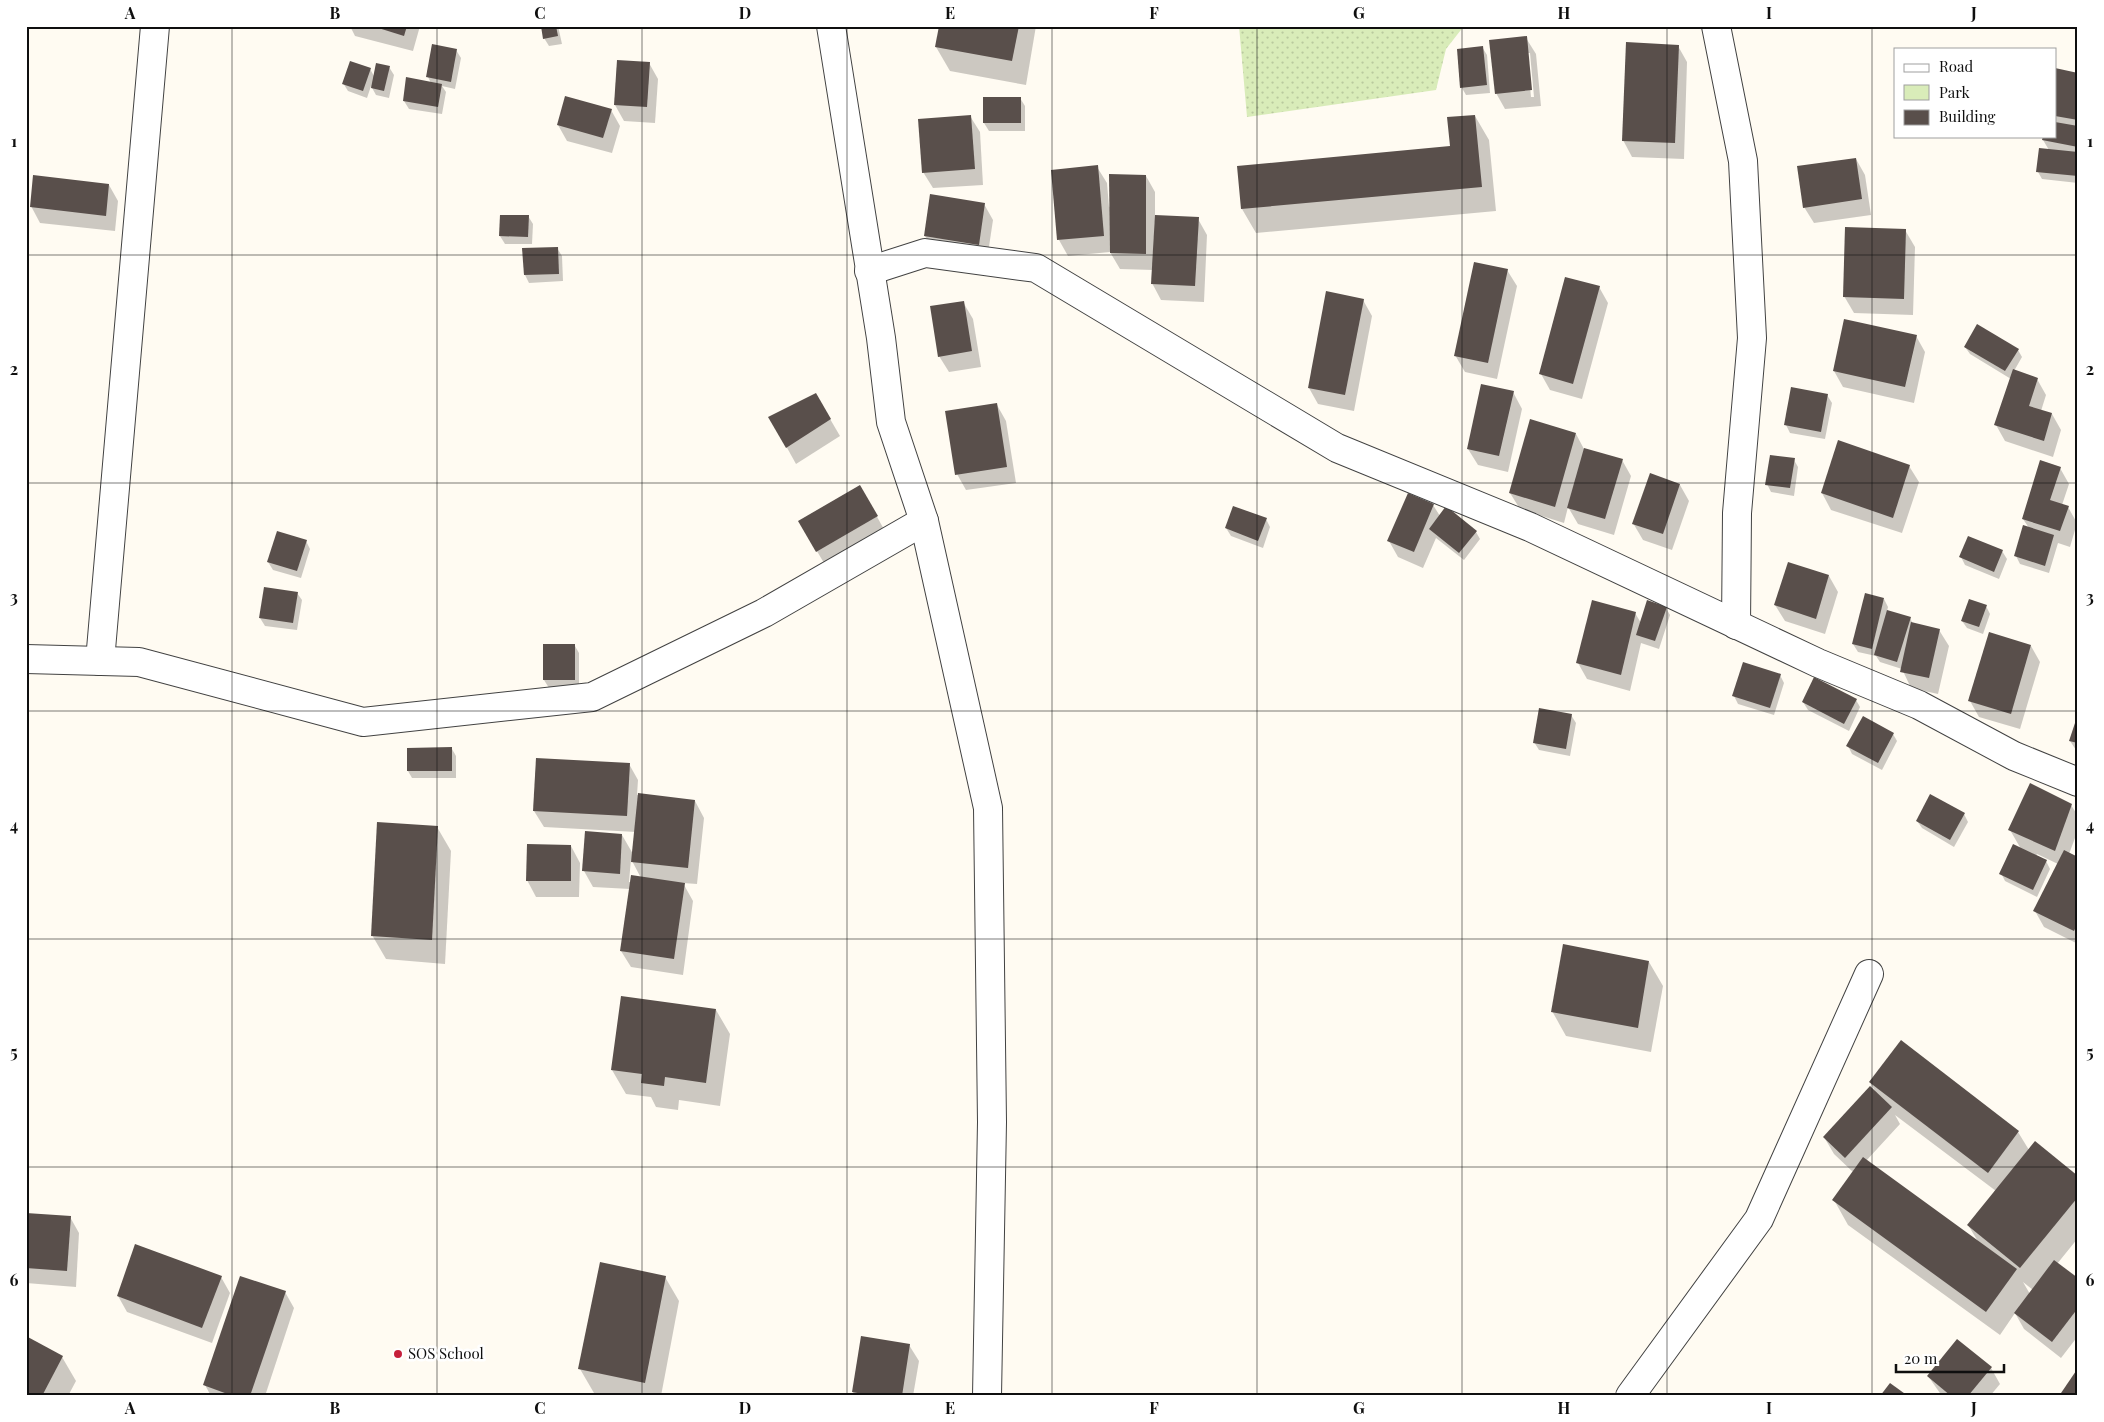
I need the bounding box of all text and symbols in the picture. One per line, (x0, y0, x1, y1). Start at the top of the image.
text: A (124, 2, 136, 23)
text: B (330, 2, 341, 23)
text: C (534, 2, 546, 23)
text: D (739, 2, 751, 23)
text: E (945, 2, 955, 23)
text: F (1149, 2, 1159, 23)
text: G (1353, 2, 1365, 23)
text: H (1558, 2, 1571, 23)
text: I (1766, 2, 1772, 23)
text: J (1970, 2, 1977, 23)
legend (1894, 48, 2056, 138)
text: Road (1939, 56, 1973, 76)
text: Park (1939, 82, 1971, 102)
text: Building (1939, 106, 1996, 126)
text: 1 (11, 130, 17, 151)
text: 1 (2087, 130, 2093, 151)
text: 2 (10, 358, 18, 379)
text: 2 (2086, 358, 2094, 379)
text: 3 (10, 586, 18, 607)
text: 3 (2086, 586, 2094, 607)
text: 4 (10, 814, 18, 835)
text: 4 (2086, 814, 2094, 835)
text: 5 (10, 1041, 18, 1062)
text: 5 (2086, 1041, 2094, 1062)
text: 6 (10, 1269, 19, 1290)
text: 6 (2086, 1269, 2095, 1290)
scale bar (1896, 1342, 2004, 1374)
place label: SOS School (408, 1343, 484, 1363)
marker: SOS School (392, 1348, 404, 1360)
text: 20 m (1904, 1348, 1938, 1368)
text: A (124, 1397, 136, 1418)
text: B (330, 1397, 341, 1418)
text: C (534, 1397, 546, 1418)
text: D (739, 1397, 751, 1418)
text: E (945, 1397, 955, 1418)
text: F (1149, 1397, 1159, 1418)
text: G (1353, 1397, 1365, 1418)
text: H (1558, 1397, 1571, 1418)
text: I (1766, 1397, 1772, 1418)
text: J (1970, 1397, 1977, 1418)

